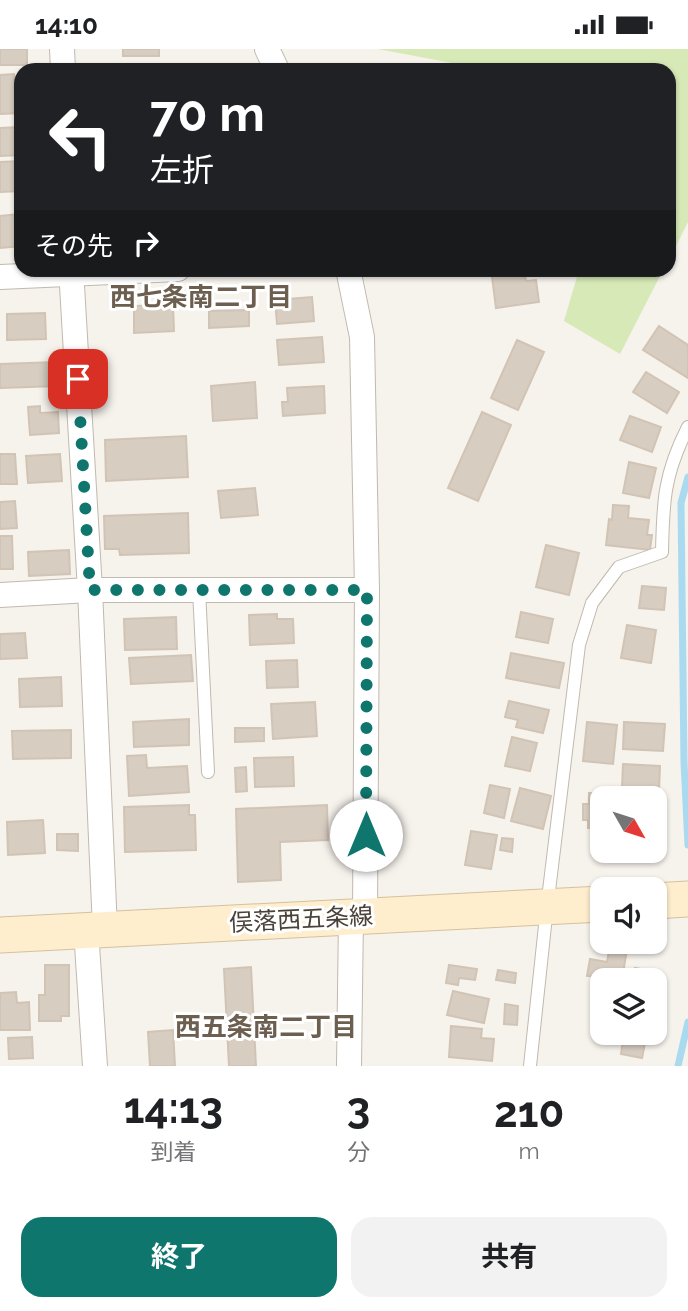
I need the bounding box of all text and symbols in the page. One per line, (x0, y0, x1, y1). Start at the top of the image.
text: 14:10 (35, 10, 98, 40)
text: 70 m (150, 85, 265, 142)
icon: left (35, 91, 126, 182)
text: 左折 (150, 151, 214, 188)
icon: right (127, 224, 165, 262)
text: その先 (35, 231, 113, 261)
district label: 西七条南二丁目 (110, 282, 292, 312)
pin (48, 349, 108, 409)
icon: arrive (59, 360, 97, 398)
north arrow (590, 786, 667, 863)
map controls (590, 786, 667, 1045)
position arrow (329, 798, 403, 872)
button: sound (590, 877, 667, 954)
street label: 俣落西五条線 (228, 901, 374, 937)
button: layers (590, 968, 667, 1045)
district label: 西五条南二丁目 (175, 1012, 357, 1042)
text: 14:13 (124, 1084, 223, 1133)
text: 3 (347, 1084, 370, 1133)
text: 210 (494, 1088, 564, 1137)
text: m (519, 1137, 540, 1164)
text: 到着 (150, 1138, 196, 1165)
text: 分 (347, 1138, 370, 1165)
button: 終了 (21, 1217, 337, 1297)
button: 共有 (351, 1217, 667, 1297)

